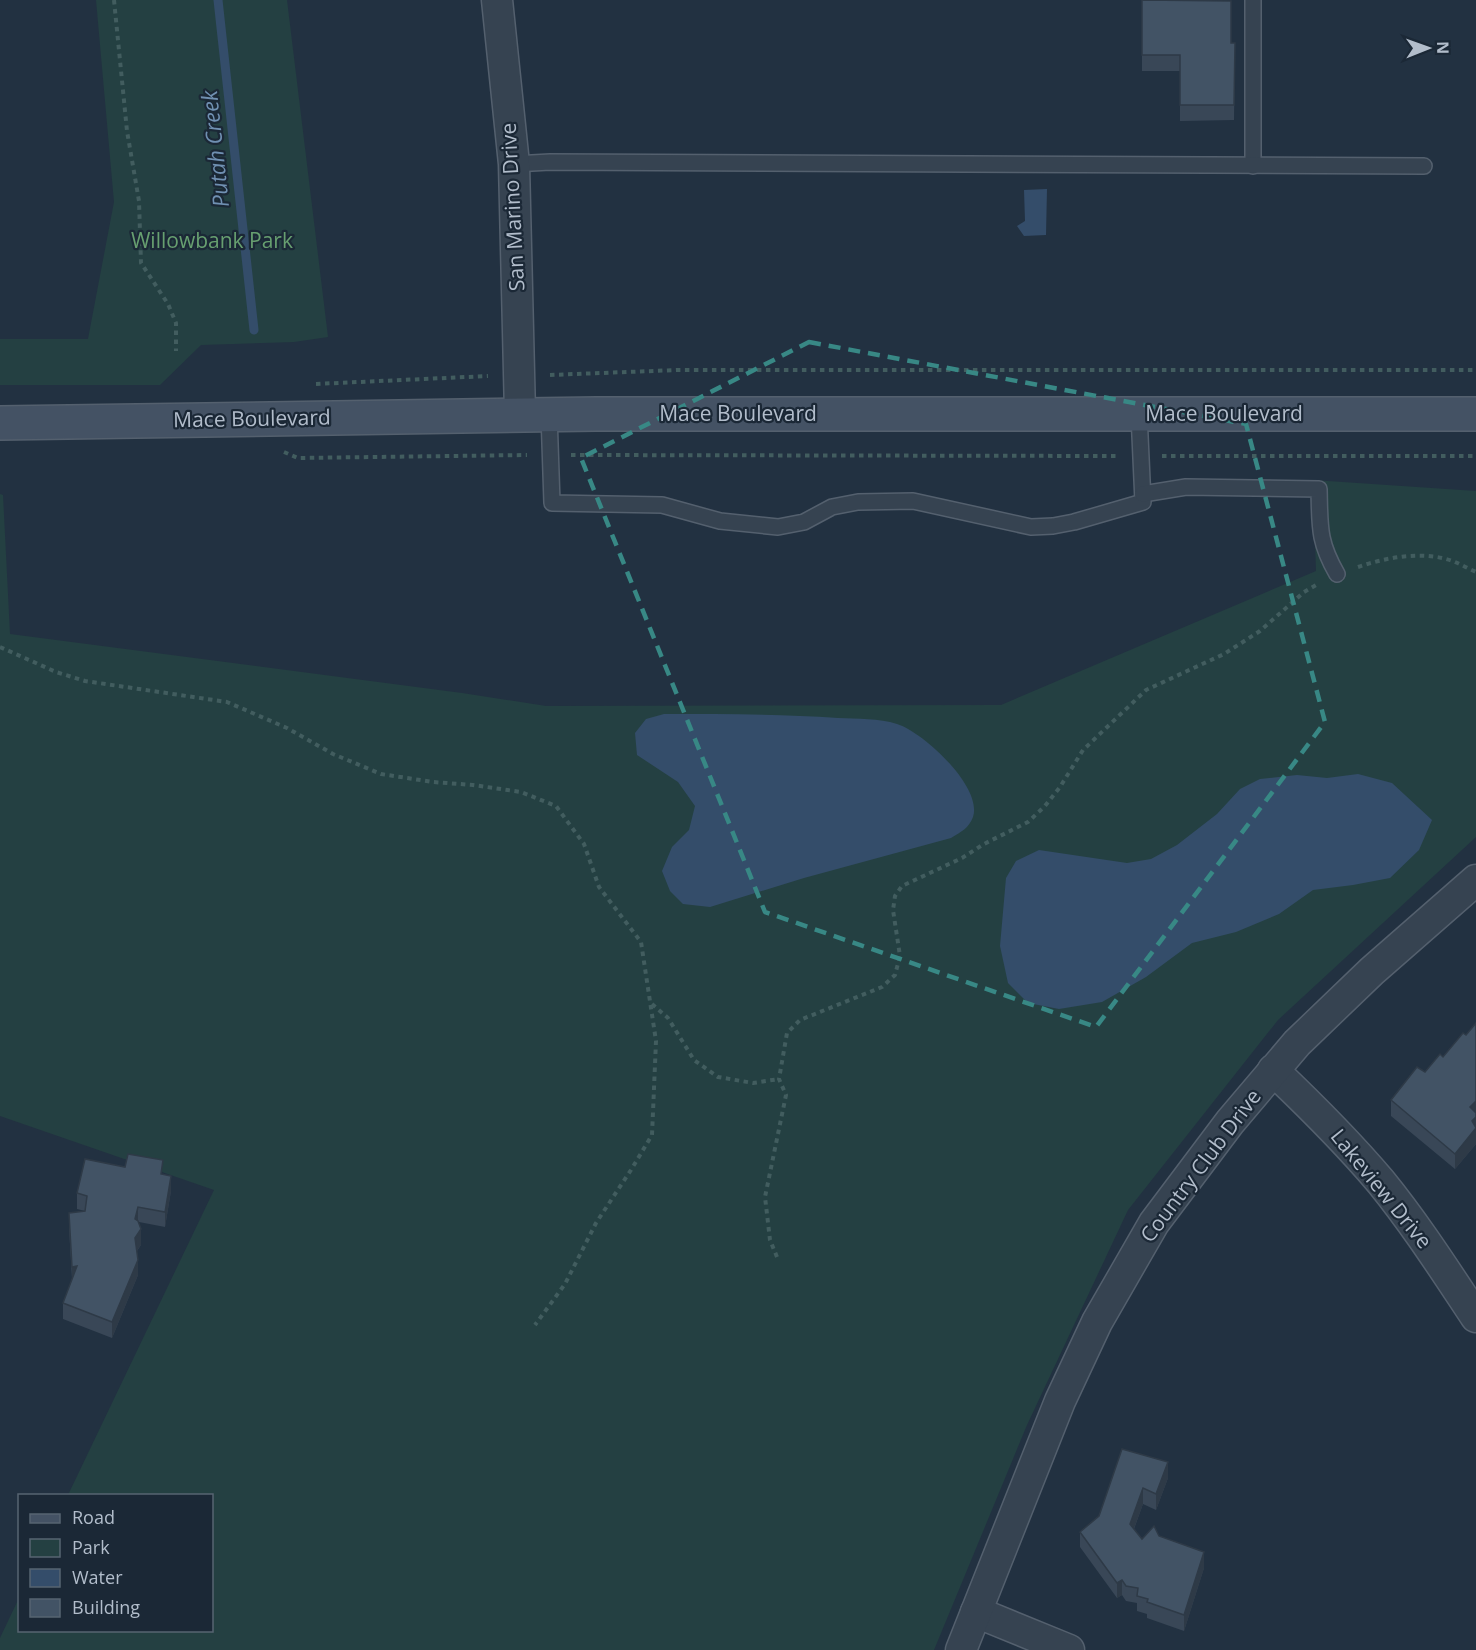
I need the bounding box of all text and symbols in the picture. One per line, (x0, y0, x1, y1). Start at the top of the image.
north arrow (1398, 18, 1458, 78)
text: N (1432, 41, 1454, 54)
water label: Putah Creek (193, 88, 235, 209)
street label: San Marino Drive (494, 122, 530, 292)
park label: Willowbank Park (131, 226, 293, 254)
street label: Mace Boulevard (659, 399, 817, 427)
street label: Mace Boulevard (1145, 399, 1303, 427)
street label: Mace Boulevard (173, 403, 331, 433)
street label: Country Club Drive (1133, 1083, 1267, 1248)
street label: Lakeview Drive (1325, 1123, 1439, 1254)
legend (18, 1494, 213, 1632)
text: Road (72, 1505, 115, 1529)
text: Park (72, 1535, 110, 1559)
text: Water (72, 1565, 123, 1589)
text: Building (72, 1595, 140, 1619)

